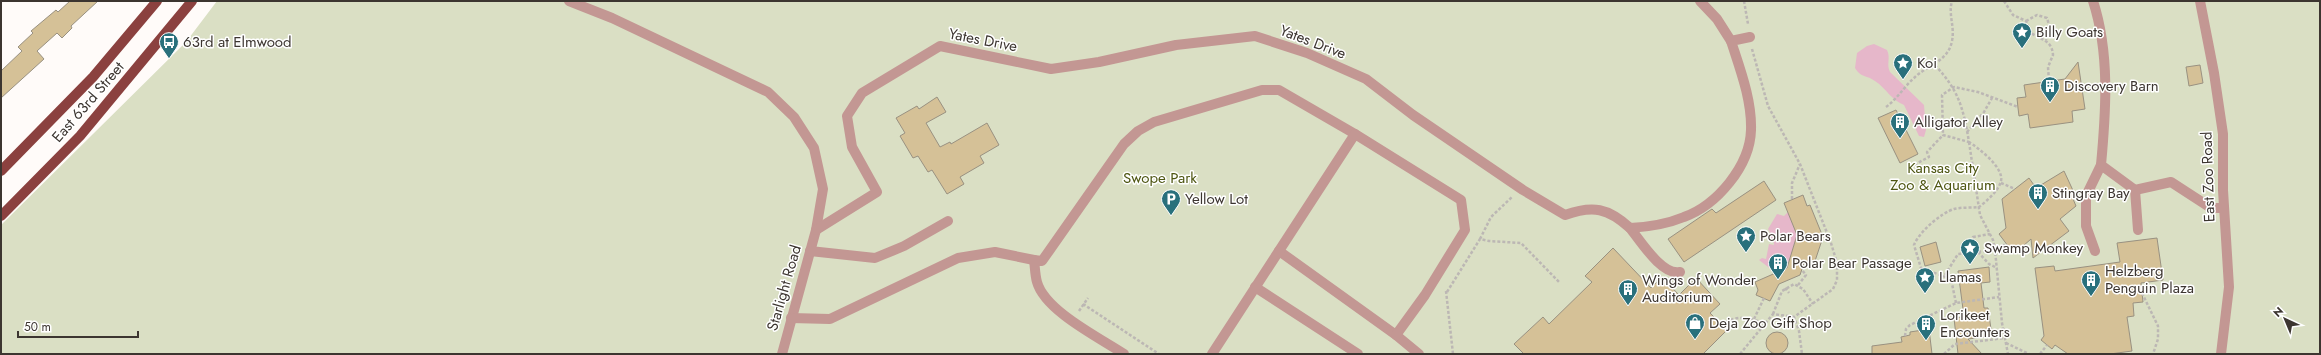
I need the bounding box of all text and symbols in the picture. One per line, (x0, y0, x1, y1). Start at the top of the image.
street label: Yates Drive (1277, 19, 1350, 65)
place icon: Billy Goats (2011, 21, 2033, 49)
place label: Billy Goats (2036, 21, 2103, 43)
street label: Yates Drive (947, 23, 1019, 57)
bus stop icon: 63rd at Elmwood (158, 31, 180, 59)
place label: 63rd at Elmwood (183, 31, 292, 53)
place icon: Koi (1892, 52, 1914, 80)
place label: Koi (1917, 52, 1937, 74)
street label: East 63rd Street (47, 57, 130, 147)
building icon: Discovery Barn (2039, 75, 2061, 103)
place label: Discovery Barn (2064, 75, 2159, 97)
building icon: Alligator Alley (1889, 111, 1911, 139)
place label: Alligator Alley (1914, 111, 2003, 133)
street label: East Zoo Road (2195, 131, 2221, 223)
park label: Kansas City Zoo & Aquarium (1890, 157, 1996, 196)
park label: Swope Park (1123, 167, 1197, 189)
building icon: Stingray Bay (2027, 182, 2049, 210)
place label: Stingray Bay (2052, 182, 2130, 204)
parking icon: Yellow Lot (1160, 188, 1182, 216)
place label: Yellow Lot (1185, 188, 1248, 210)
place icon: Polar Bears (1735, 225, 1757, 253)
place label: Polar Bears (1760, 225, 1831, 247)
place icon: Swamp Monkey (1959, 237, 1981, 265)
place label: Swamp Monkey (1984, 237, 2083, 259)
street label: Starlight Road (761, 242, 807, 334)
building icon: Polar Bear Passage (1767, 252, 1789, 280)
place label: Polar Bear Passage (1792, 252, 1912, 274)
place label: Helzberg Penguin Plaza (2105, 260, 2194, 299)
place icon: Llamas (1914, 266, 1936, 294)
place label: Llamas (1939, 266, 1981, 288)
place label: Wings of Wonder Auditorium (1642, 269, 1757, 308)
building icon: Helzberg Penguin Plaza (2080, 269, 2102, 297)
building icon: Wings of Wonder Auditorium (1617, 278, 1639, 306)
north arrow (2265, 299, 2305, 339)
text: N (2269, 303, 2287, 321)
place label: Lorikeet Encounters (1940, 304, 2010, 343)
shop icon: Deja Zoo Gift Shop (1684, 312, 1706, 340)
place label: Deja Zoo Gift Shop (1709, 312, 1832, 334)
scale bar (18, 313, 138, 339)
building icon: Lorikeet Encounters (1915, 313, 1937, 341)
text: 50 m (24, 318, 51, 336)

